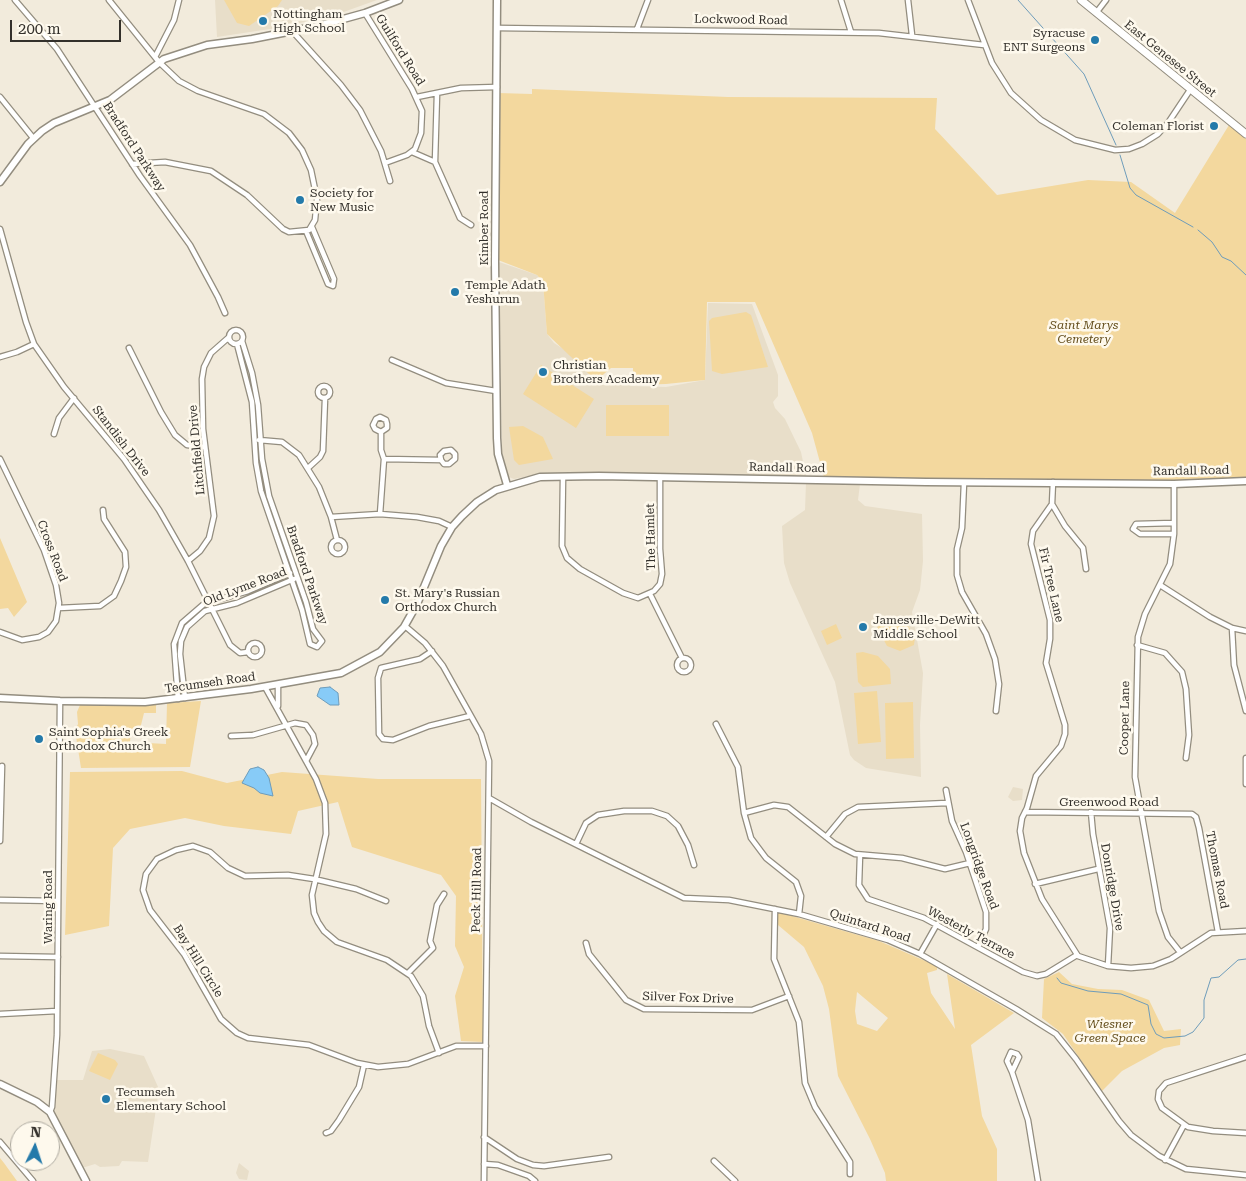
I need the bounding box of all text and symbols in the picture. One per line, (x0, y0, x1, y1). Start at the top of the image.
place label: Nottingham High School (273, 7, 345, 35)
scale bar (12, 10, 124, 42)
street label: Guilford Road (372, 12, 428, 88)
street label: Lockwood Road (694, 12, 788, 28)
marker: Nottingham High School (257, 15, 269, 27)
street label: East Genesee Street (1121, 17, 1219, 101)
text: 200 m (18, 20, 61, 38)
place label: Syracuse ENT Surgeons (1003, 26, 1085, 54)
marker: Syracuse ENT Surgeons (1089, 34, 1101, 46)
street label: Bradford Parkway (100, 100, 168, 194)
place label: Coleman Florist (1112, 119, 1204, 133)
marker: Coleman Florist (1208, 120, 1220, 132)
place label: Society for New Music (310, 186, 374, 214)
street label: Kimber Road (477, 190, 491, 266)
marker: Society for New Music (294, 194, 306, 206)
place label: Temple Adath Yeshurun (465, 278, 546, 306)
marker: Temple Adath Yeshurun (449, 286, 461, 298)
park label: Saint Marys Cemetery (1050, 318, 1118, 346)
place label: Christian Brothers Academy (553, 358, 659, 386)
marker: Christian Brothers Academy (537, 366, 549, 378)
street label: Standish Drive (89, 403, 153, 479)
street label: Litchfield Drive (186, 404, 208, 496)
street label: Randall Road (749, 460, 825, 476)
street label: Randall Road (1153, 463, 1229, 479)
street label: The Hamlet (643, 503, 659, 571)
street label: Cross Road (34, 518, 70, 584)
street label: Bradford Parkway (283, 524, 331, 626)
street label: Fir Tree Lane (1035, 546, 1067, 624)
street label: Old Lyme Road (201, 564, 289, 610)
place label: St. Mary's Russian Orthodox Church (395, 586, 500, 614)
marker: St. Mary's Russian Orthodox Church (379, 594, 391, 606)
place label: Jamesville-DeWitt Middle School (873, 613, 980, 641)
marker: Jamesville-DeWitt Middle School (857, 621, 869, 633)
street label: Tecumseh Road (164, 670, 256, 696)
street label: Cooper Lane (1117, 681, 1133, 755)
place label: Saint Sophia's Greek Orthodox Church (49, 725, 168, 753)
marker: Saint Sophia's Greek Orthodox Church (33, 733, 45, 745)
street label: Greenwood Road (1059, 795, 1159, 809)
street label: Longridge Road (957, 821, 1001, 911)
street label: Thomas Road (1202, 830, 1232, 910)
street label: Donridge Drive (1097, 842, 1127, 932)
street label: Peck Hill Road (469, 847, 485, 933)
street label: Waring Road (41, 870, 55, 944)
street label: Westerly Terrace (925, 904, 1017, 962)
street label: Quintard Road (828, 906, 912, 946)
street label: Bay Hill Circle (170, 922, 226, 1000)
street label: Silver Fox Drive (642, 989, 734, 1007)
park label: Wiesner Green Space (1075, 1017, 1145, 1045)
place label: Tecumseh Elementary School (116, 1085, 226, 1113)
marker: Tecumseh Elementary School (100, 1093, 112, 1105)
north arrow (10, 1121, 60, 1171)
text: N (30, 1124, 42, 1140)

